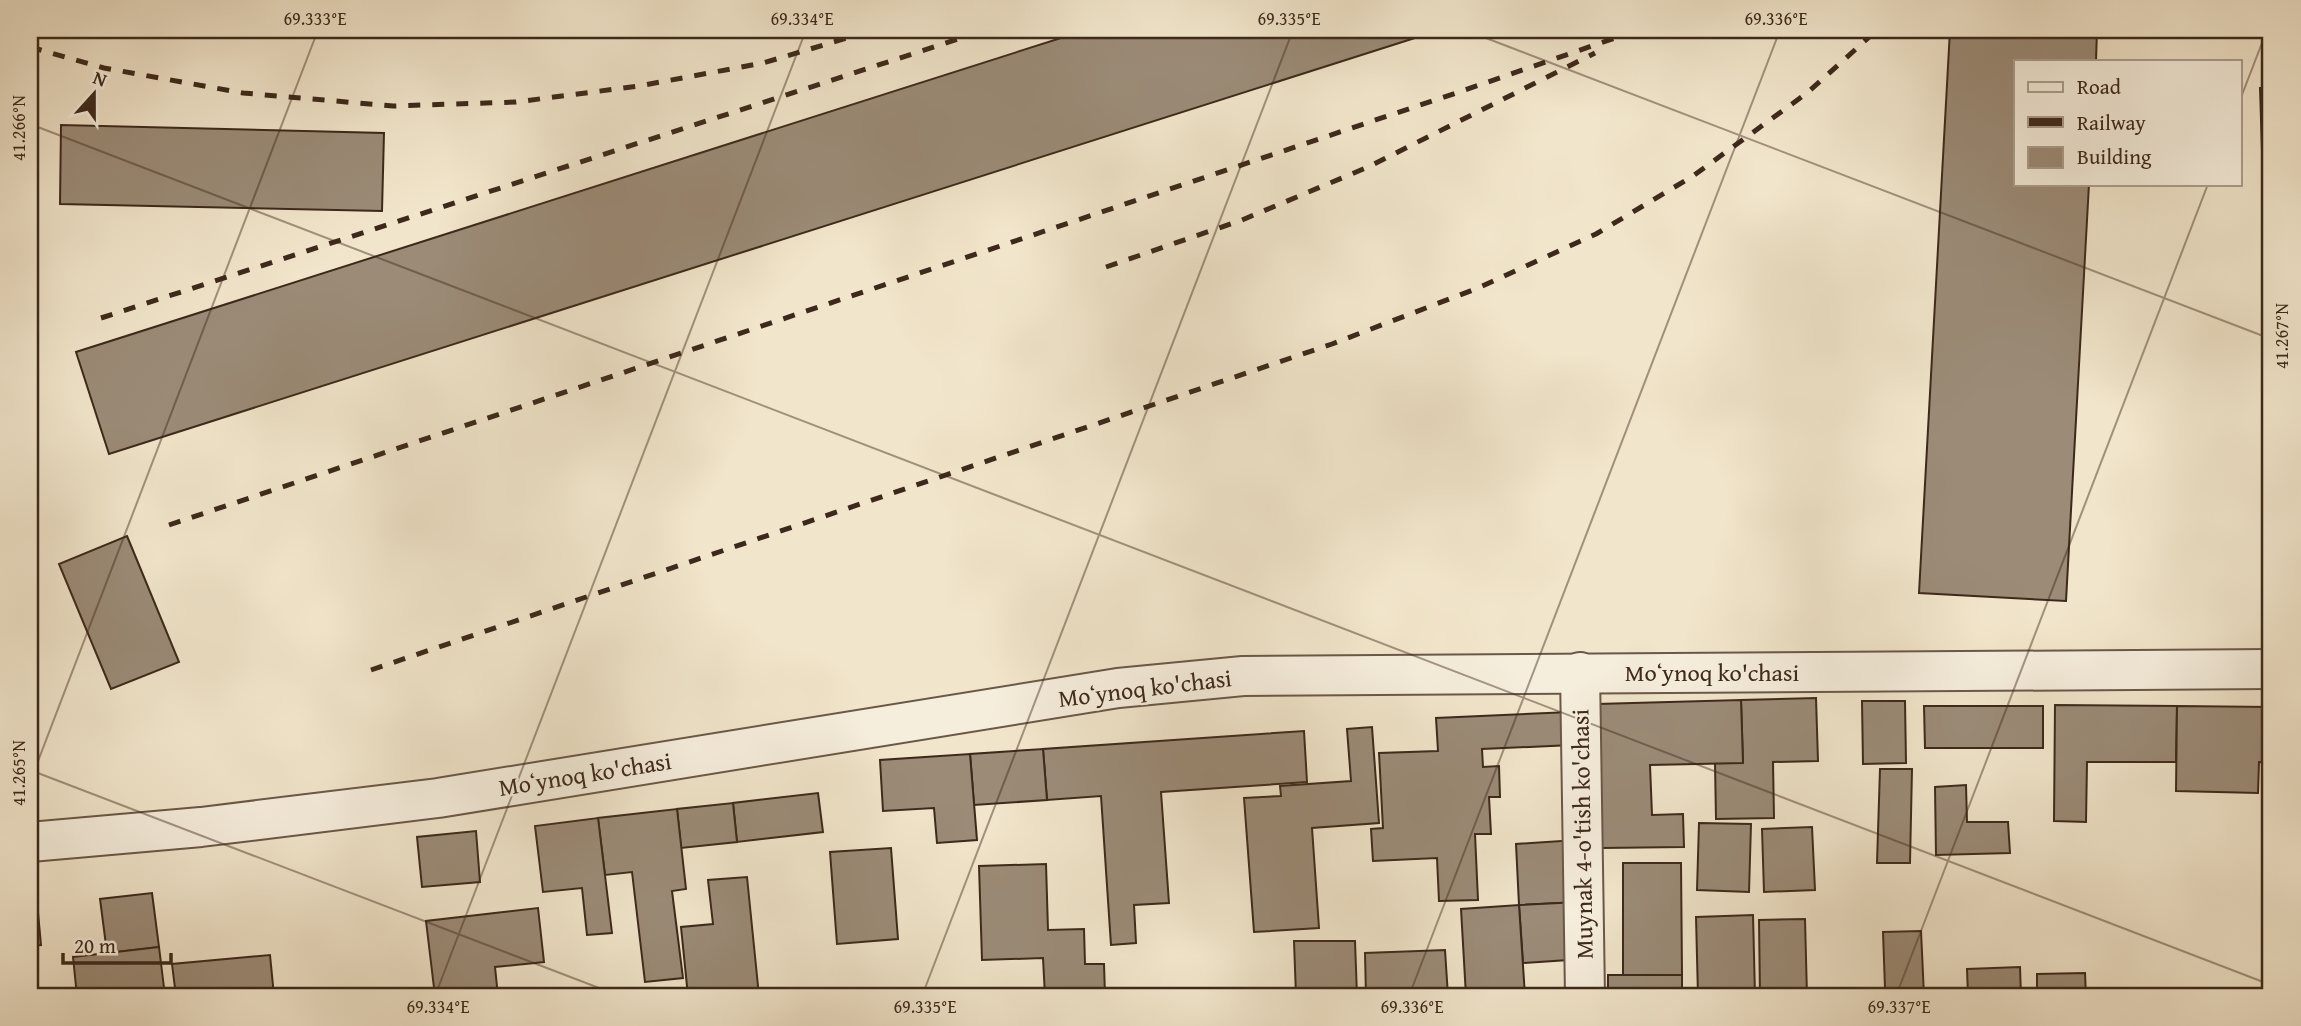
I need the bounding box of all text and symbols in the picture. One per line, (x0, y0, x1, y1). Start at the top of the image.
text: 69.333°E (283, 5, 347, 32)
text: 69.334°E (770, 5, 834, 32)
text: 69.335°E (1257, 5, 1321, 32)
text: 69.336°E (1744, 5, 1808, 32)
north arrow (60, 60, 130, 130)
legend (2014, 60, 2242, 186)
text: N (89, 63, 111, 94)
text: Road (2077, 71, 2122, 102)
text: 41.266°N (5, 95, 32, 161)
text: Railway (2077, 107, 2146, 138)
text: Building (2077, 141, 2152, 172)
text: 41.267°N (2268, 303, 2295, 369)
street label: Moʻynoq ko'chasi (1625, 655, 1799, 690)
street label: Moʻynoq ko'chasi (1056, 660, 1234, 716)
street label: Muynak 4-o'tish ko'chasi (1562, 708, 1602, 959)
text: 41.265°N (5, 740, 32, 806)
street label: Moʻynoq ko'chasi (496, 743, 674, 805)
scale bar (63, 921, 172, 965)
text: 20 m (74, 930, 116, 961)
text: 69.334°E (406, 993, 470, 1020)
text: 69.335°E (893, 993, 957, 1020)
text: 69.336°E (1380, 993, 1444, 1020)
text: 69.337°E (1867, 993, 1931, 1020)

